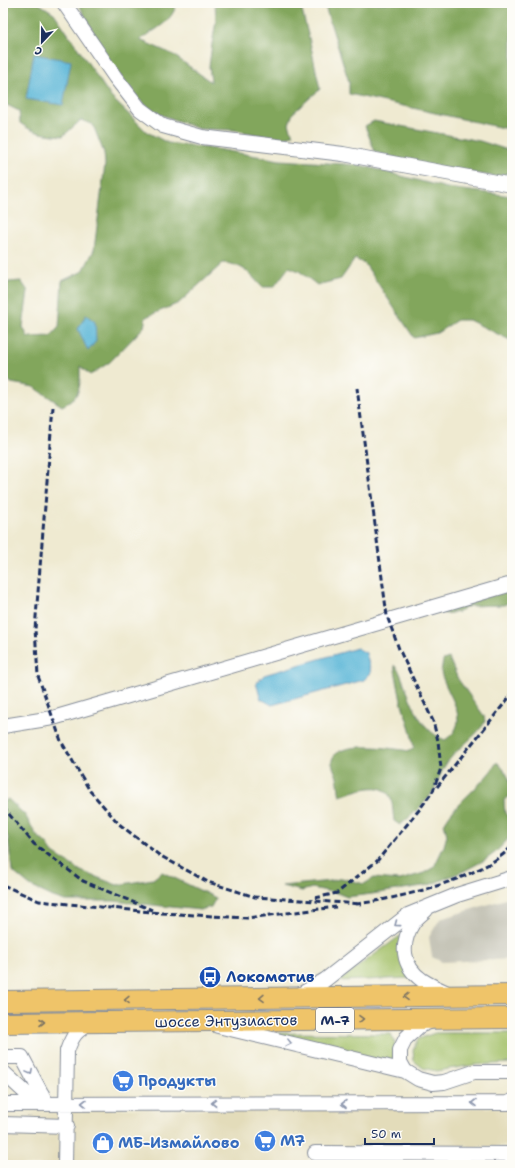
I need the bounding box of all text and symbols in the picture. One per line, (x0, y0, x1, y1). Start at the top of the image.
north arrow (22, 22, 62, 62)
text: С (32, 42, 44, 59)
one-way arrow (394, 919, 401, 926)
bus stop icon: Локомотив (197, 964, 223, 990)
place label: Локомотив (226, 967, 314, 987)
one-way arrow (403, 993, 409, 1001)
one-way arrow (259, 994, 265, 1002)
one-way arrow (124, 996, 130, 1004)
road number: М-7 (316, 1008, 354, 1032)
street label: шоссе Энтузиастов (154, 1010, 298, 1032)
one-way arrow (358, 1015, 364, 1024)
one-way arrow (39, 1018, 45, 1026)
one-way arrow (286, 1039, 292, 1047)
one-way arrow (25, 1068, 33, 1075)
supermarket icon: Продукты (110, 1068, 136, 1094)
place label: Продукты (138, 1071, 216, 1091)
one-way arrow (81, 1099, 87, 1107)
one-way arrow (211, 1099, 217, 1107)
one-way arrow (471, 1099, 477, 1107)
one-way arrow (341, 1100, 347, 1108)
scale bar (365, 1120, 434, 1146)
text: 50 m (371, 1126, 401, 1142)
supermarket icon: М7 (252, 1128, 278, 1154)
shop icon: МБ-Измайлово (90, 1130, 116, 1156)
place label: М7 (280, 1131, 306, 1151)
place label: МБ-Измайлово (118, 1133, 240, 1153)

